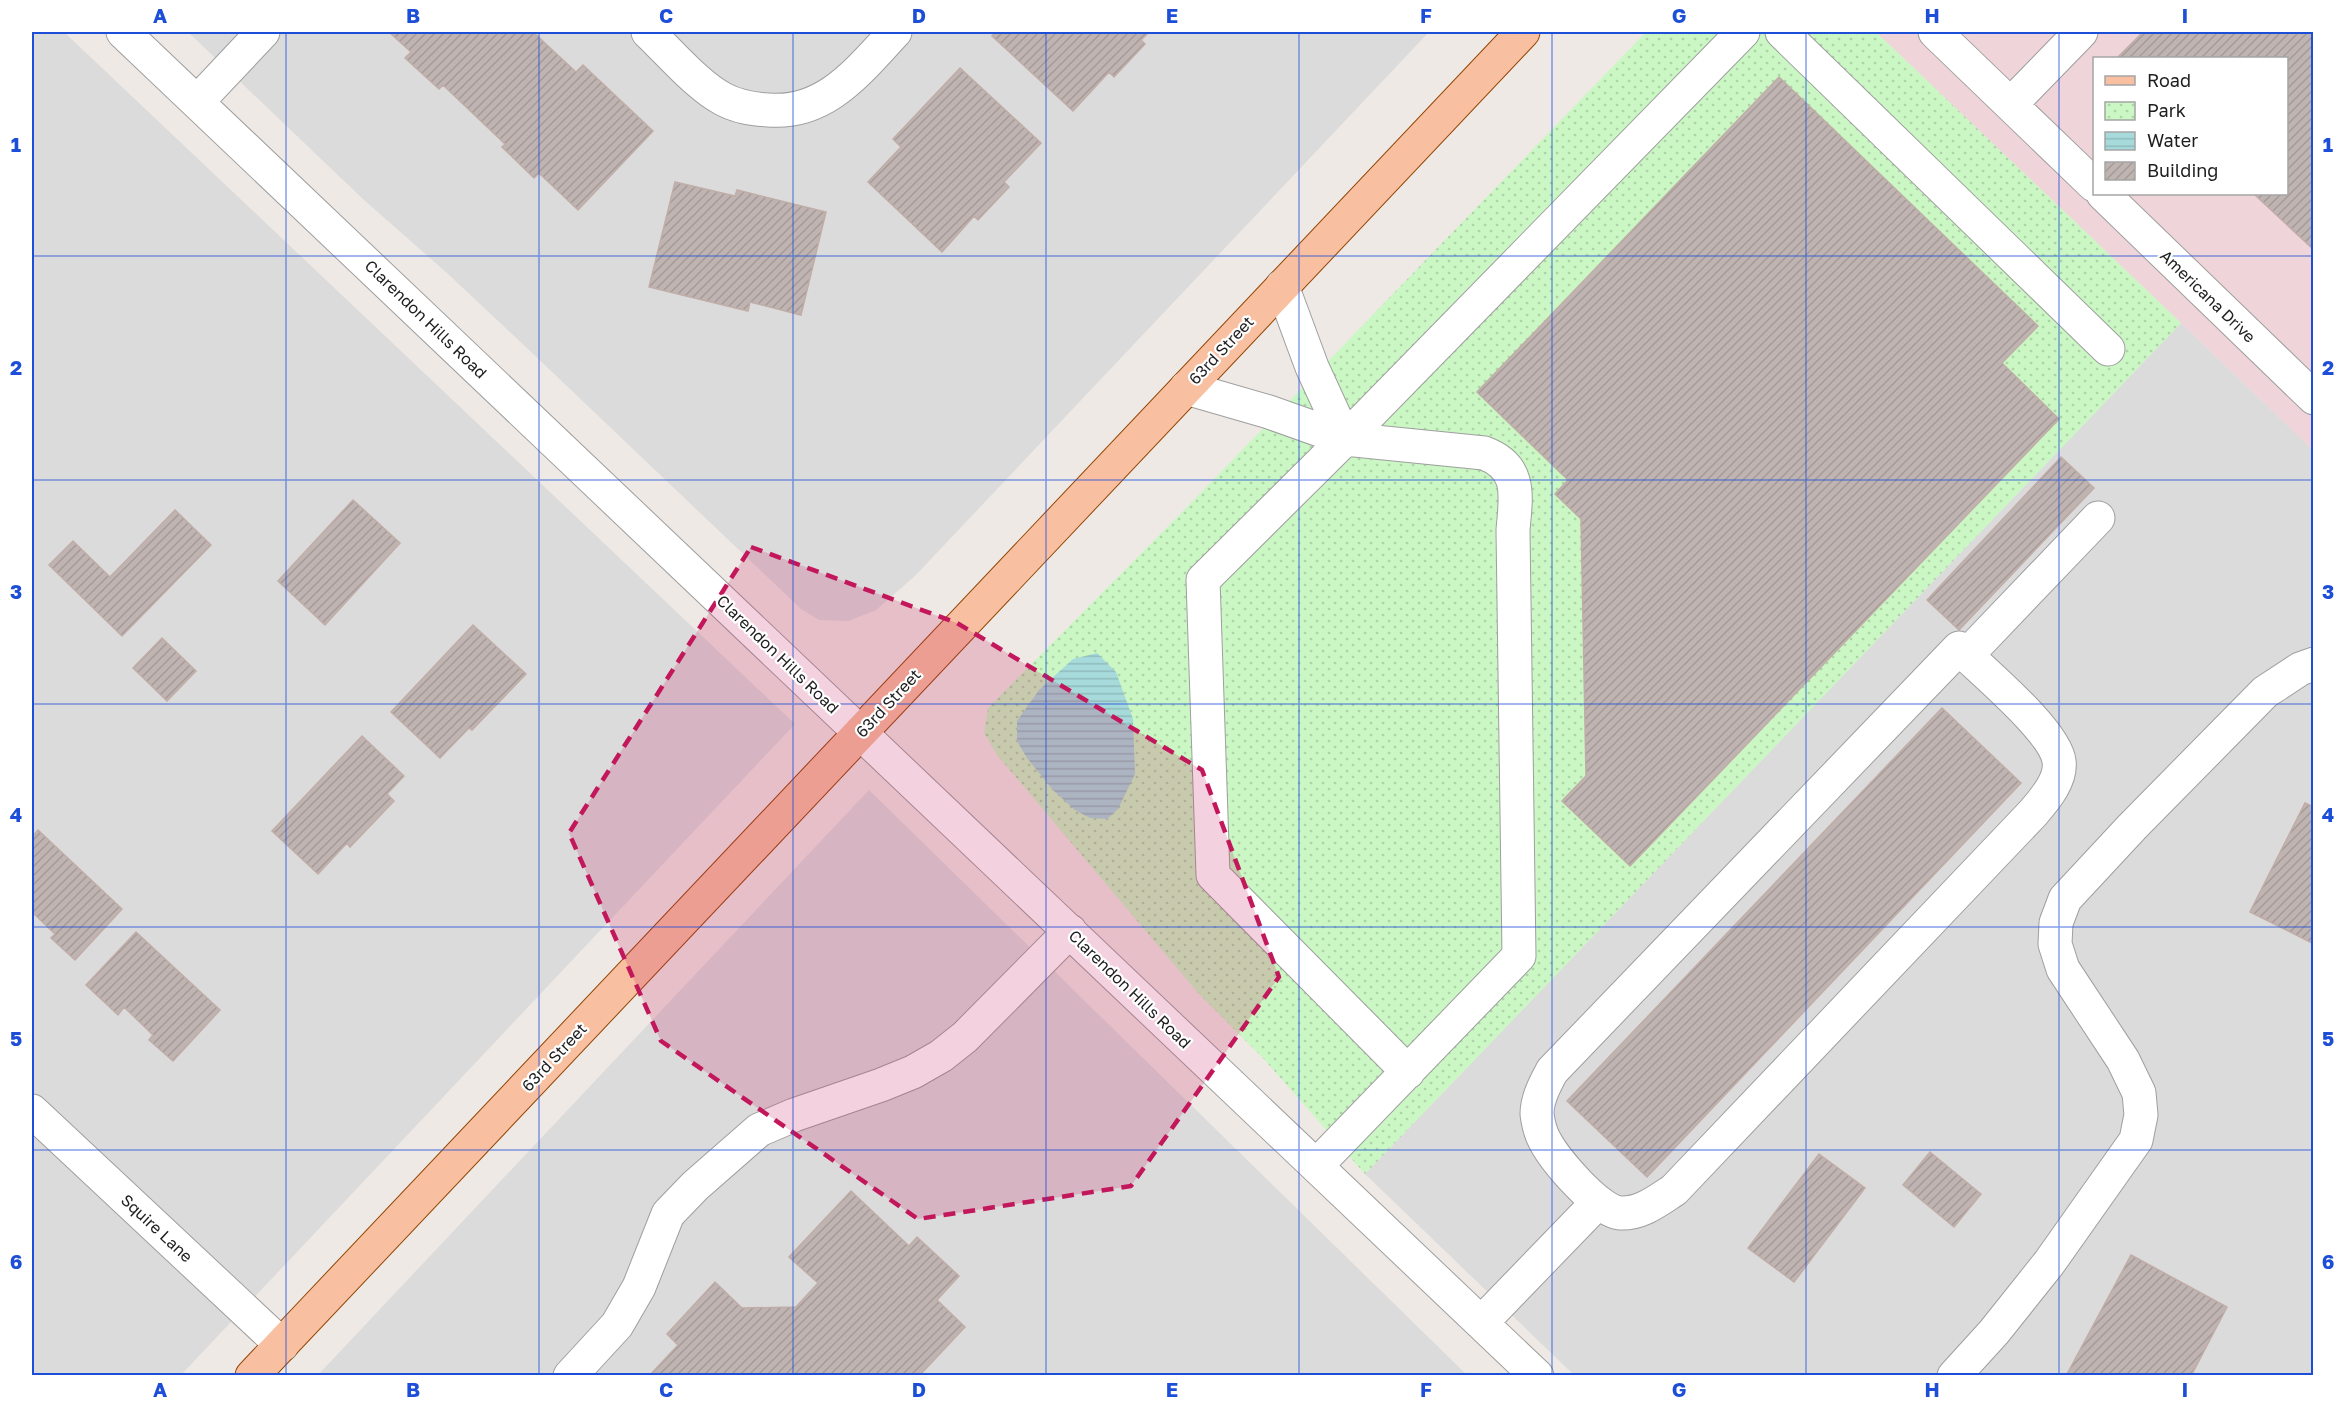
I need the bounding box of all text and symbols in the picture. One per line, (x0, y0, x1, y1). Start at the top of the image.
text: A (153, 3, 167, 27)
text: B (406, 3, 420, 27)
text: C (659, 3, 673, 27)
text: D (912, 3, 926, 27)
text: E (1166, 3, 1178, 27)
text: F (1420, 3, 1432, 27)
text: G (1672, 3, 1686, 27)
text: H (1924, 3, 1940, 27)
text: I (2182, 3, 2188, 27)
legend (2093, 57, 2288, 195)
text: Road (2147, 69, 2191, 91)
text: Park (2147, 99, 2186, 121)
text: Water (2147, 129, 2198, 151)
text: 1 (11, 132, 21, 156)
text: 1 (2323, 132, 2333, 156)
text: Building (2147, 159, 2218, 181)
street label: Americana Drive (2156, 245, 2260, 347)
street label: Clarendon Hills Road (361, 256, 491, 382)
street label: 63rd Street (1184, 312, 1258, 388)
text: 2 (10, 355, 22, 379)
text: 2 (2322, 355, 2334, 379)
text: 3 (10, 579, 22, 603)
text: 3 (2322, 579, 2334, 603)
street label: Clarendon Hills Road (713, 591, 843, 717)
street label: 63rd Street (851, 665, 925, 741)
text: 4 (10, 802, 22, 826)
text: 4 (2322, 802, 2334, 826)
street label: Clarendon Hills Road (1065, 926, 1195, 1052)
street label: 63rd Street (517, 1019, 591, 1095)
text: 5 (10, 1026, 22, 1050)
text: 5 (2322, 1026, 2334, 1050)
street label: Squire Lane (117, 1190, 197, 1266)
text: 6 (10, 1249, 22, 1273)
text: 6 (2322, 1249, 2334, 1273)
text: A (153, 1377, 167, 1401)
text: B (406, 1377, 420, 1401)
text: C (659, 1377, 673, 1401)
text: D (912, 1377, 926, 1401)
text: E (1166, 1377, 1178, 1401)
text: F (1420, 1377, 1432, 1401)
text: G (1672, 1377, 1686, 1401)
text: H (1924, 1377, 1940, 1401)
text: I (2182, 1377, 2188, 1401)

